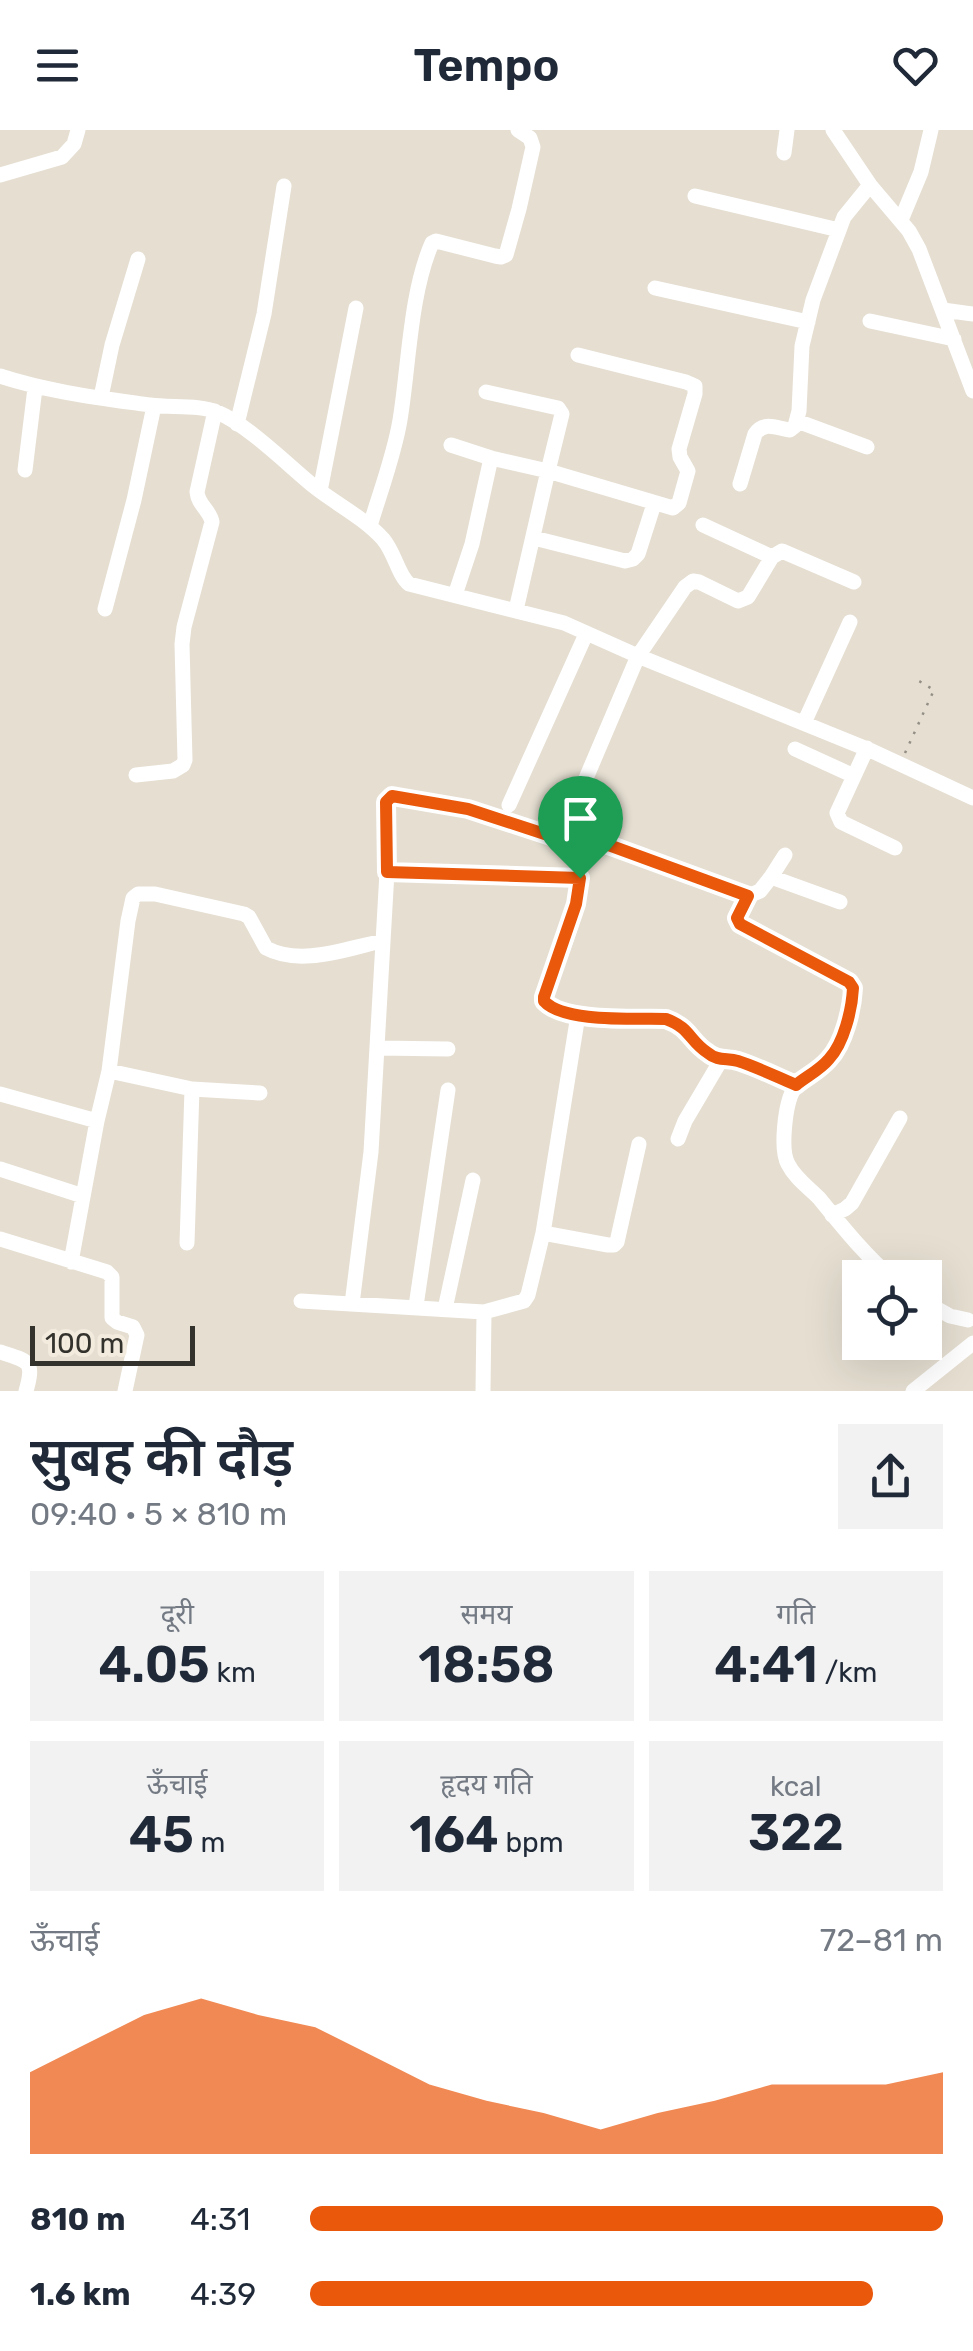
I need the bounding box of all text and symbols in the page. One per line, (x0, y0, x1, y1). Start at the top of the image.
icon: menu (30, 38, 85, 93)
icon: heart (888, 38, 943, 93)
text: Tempo (414, 39, 559, 92)
pin (538, 776, 623, 879)
icon: arrive (553, 791, 608, 846)
map controls (842, 1260, 942, 1360)
button: locate (842, 1260, 942, 1360)
scale bar (30, 1321, 195, 1366)
text: 100 m (45, 1327, 124, 1360)
button: share (838, 1424, 943, 1529)
text: सुबह की दौड़ (30, 1425, 293, 1490)
text: 09:40 · 5 × 810 m (30, 1495, 287, 1533)
text: दूरी (160, 1598, 194, 1631)
text: समय (461, 1598, 512, 1631)
text: गति (776, 1598, 815, 1631)
text: 4.05 (98, 1635, 210, 1695)
text: 18:58 (418, 1635, 555, 1695)
text: 4:41 (714, 1635, 818, 1695)
text: km (210, 1656, 256, 1689)
text: /km (818, 1656, 877, 1689)
text: ऊँचाई (147, 1768, 208, 1801)
text: हृदय गति (440, 1768, 533, 1801)
text: kcal (770, 1770, 822, 1803)
text: 322 (748, 1803, 844, 1863)
text: 45 (129, 1805, 194, 1865)
text: 164 (409, 1805, 499, 1865)
text: m (194, 1826, 226, 1859)
text: bpm (499, 1826, 564, 1859)
text: ऊँचाई (30, 1921, 99, 1959)
text: 72–81 m (820, 1921, 943, 1959)
text: 810 m (30, 2200, 125, 2238)
text: 4:31 (190, 2200, 250, 2238)
text: 1.6 km (30, 2275, 131, 2313)
text: 4:39 (190, 2275, 256, 2313)

